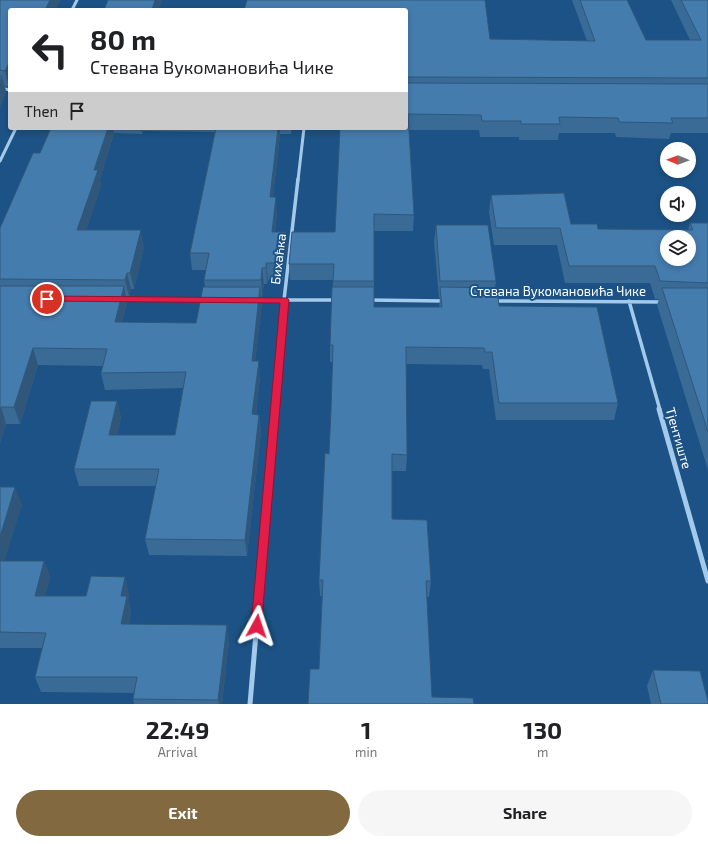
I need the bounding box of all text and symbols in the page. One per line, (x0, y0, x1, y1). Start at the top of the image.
text: 80 m (90, 22, 156, 56)
icon: left (24, 24, 76, 76)
text: Стевана Вукомановића Чике (90, 56, 334, 78)
icon: arrive (66, 100, 88, 122)
text: Then (24, 102, 58, 120)
north arrow (660, 142, 696, 178)
map controls (660, 142, 696, 266)
button: sound (660, 186, 696, 222)
button: layers (660, 230, 696, 266)
street label: Бихаћка (267, 233, 289, 285)
pin (30, 282, 64, 316)
street label: Стевана Вукомановића Чике (470, 283, 646, 299)
icon: arrive (36, 288, 58, 310)
street label: Тјентиште (663, 405, 695, 471)
position arrow (236, 605, 278, 647)
text: 22:49 (146, 715, 209, 744)
text: 1 (361, 715, 371, 744)
text: 130 (523, 715, 562, 744)
text: Arrival (158, 744, 197, 760)
text: min (355, 744, 377, 760)
text: m (537, 744, 548, 760)
button: Exit (16, 790, 350, 836)
button: Share (358, 790, 692, 836)

